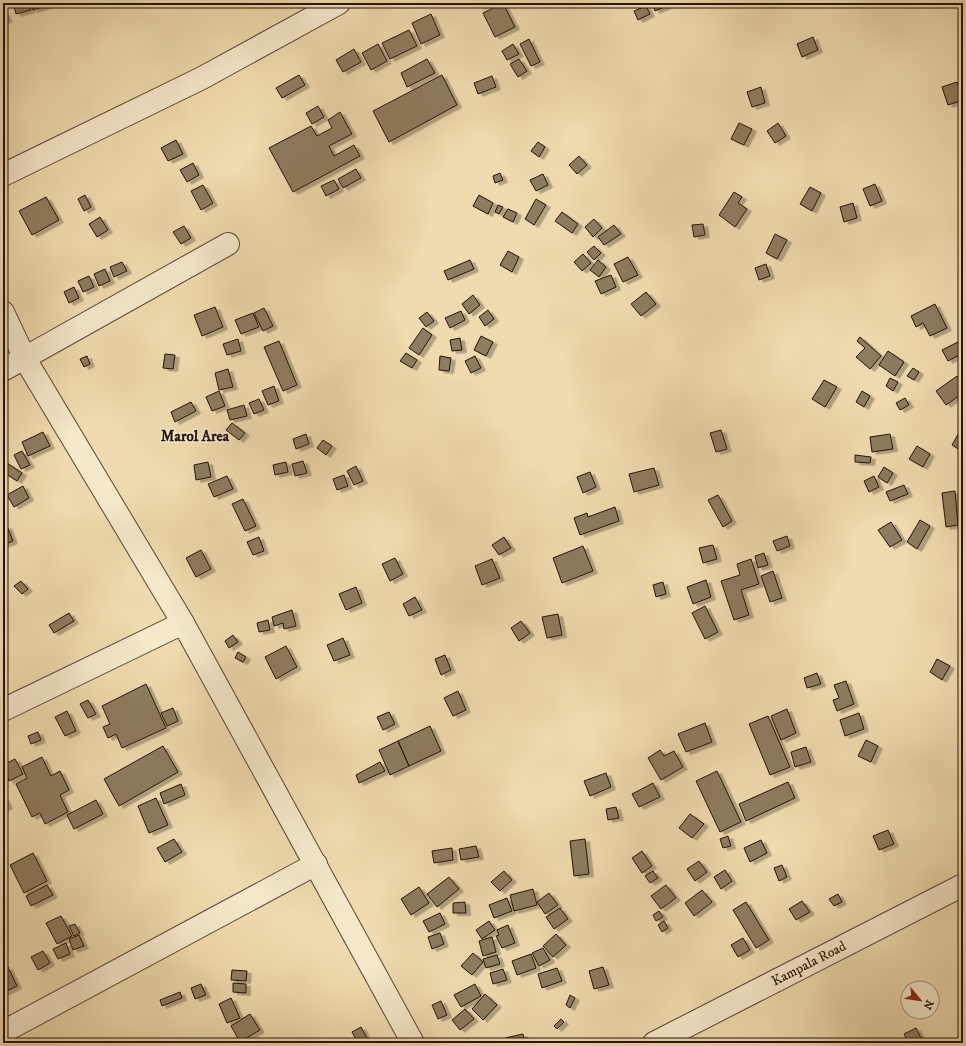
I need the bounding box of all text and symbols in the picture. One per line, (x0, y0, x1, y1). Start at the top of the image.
district label: Marol Area (161, 427, 230, 446)
street label: Kampala Road (769, 937, 849, 990)
north arrow (900, 980, 940, 1020)
text: N (920, 997, 936, 1012)

